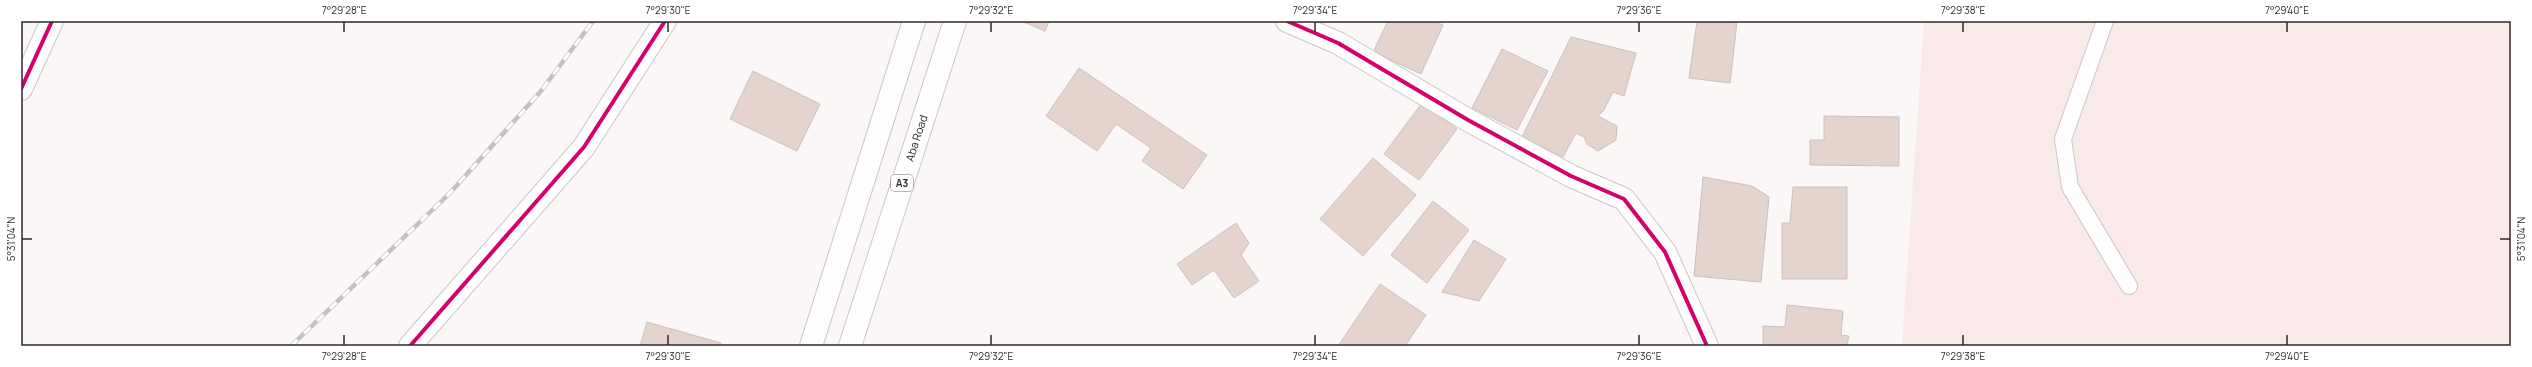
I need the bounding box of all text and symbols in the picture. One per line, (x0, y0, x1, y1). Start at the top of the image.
text: 7°29'28"E (322, 3, 367, 17)
text: 7°29'30"E (646, 3, 691, 17)
text: 7°29'32"E (969, 3, 1013, 17)
text: 7°29'34"E (1293, 3, 1337, 17)
text: 7°29'36"E (1617, 3, 1662, 17)
text: 7°29'38"E (1941, 3, 1986, 17)
text: 7°29'40"E (2265, 3, 2309, 17)
street label: Aba Road (901, 113, 931, 163)
road number: A3 (891, 175, 913, 191)
text: 5°31'04"N (4, 217, 18, 261)
text: 5°31'04"N (2514, 217, 2528, 261)
text: 7°29'28"E (322, 349, 367, 363)
text: 7°29'30"E (646, 349, 691, 363)
text: 7°29'32"E (969, 349, 1013, 363)
text: 7°29'34"E (1293, 349, 1337, 363)
text: 7°29'36"E (1617, 349, 1662, 363)
text: 7°29'38"E (1941, 349, 1986, 363)
text: 7°29'40"E (2265, 349, 2309, 363)

